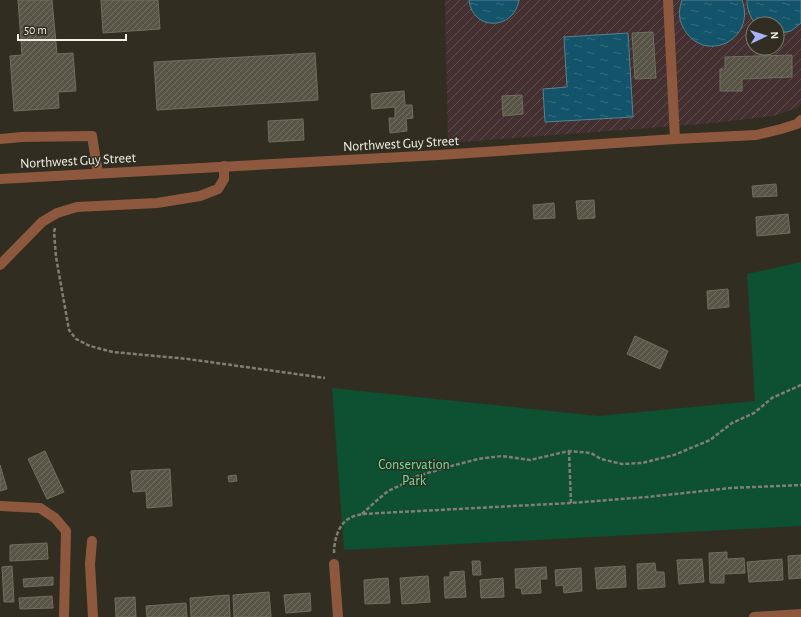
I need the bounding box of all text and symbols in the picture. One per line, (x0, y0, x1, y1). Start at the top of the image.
scale bar (18, 16, 126, 42)
north arrow (745, 16, 785, 56)
text: 50 m (24, 24, 47, 36)
text: N (769, 31, 780, 40)
street label: Northwest Guy Street (343, 134, 460, 154)
street label: Northwest Guy Street (20, 151, 137, 171)
park label: Conservation Park (378, 458, 450, 488)

